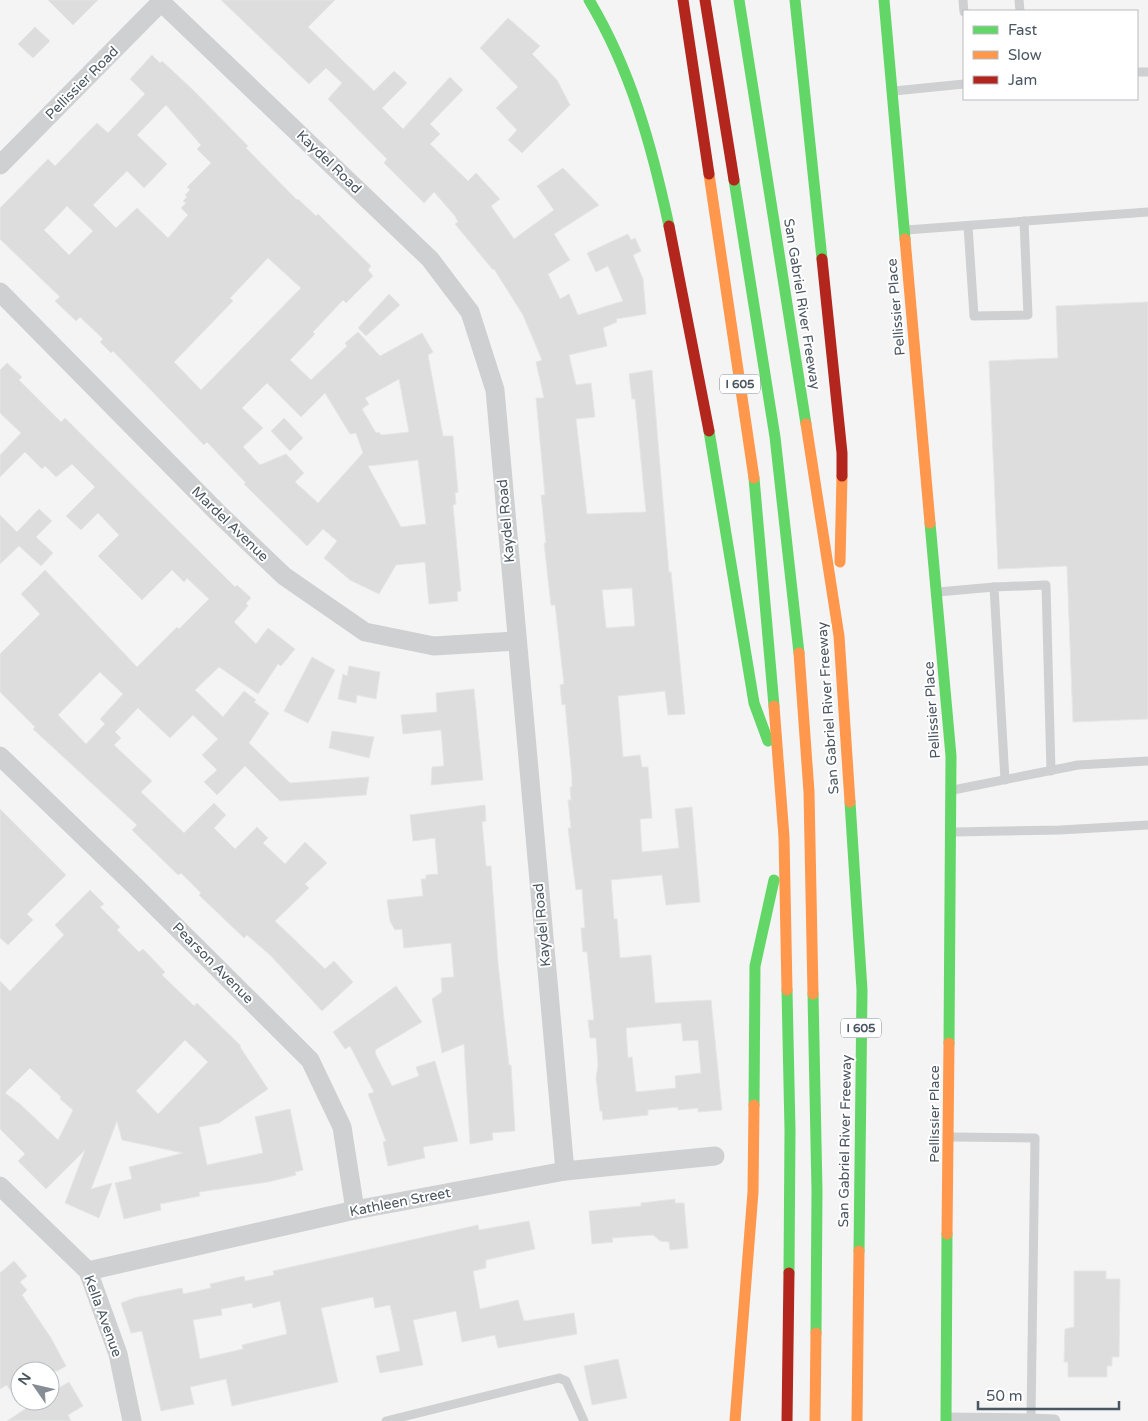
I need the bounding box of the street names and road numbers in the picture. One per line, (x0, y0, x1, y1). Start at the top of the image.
street label: Pellissier Road (42, 43, 122, 123)
street label: Kaydel Road (293, 127, 365, 197)
street label: San Gabriel River Freeway (780, 217, 824, 391)
street label: Pellissier Place (883, 258, 909, 356)
road number: I 605 (720, 374, 760, 394)
street label: Kaydel Road (494, 479, 518, 563)
street label: Mardel Avenue (188, 483, 272, 565)
street label: San Gabriel River Freeway (813, 621, 843, 795)
street label: Pellissier Place (920, 661, 944, 759)
street label: Kaydel Road (530, 883, 554, 967)
street label: Pearson Avenue (169, 919, 257, 1007)
road number: I 605 (841, 1018, 881, 1038)
street label: San Gabriel River Freeway (835, 1054, 855, 1228)
street label: Pellissier Place (926, 1065, 943, 1163)
street label: Kathleen Street (348, 1184, 453, 1220)
street label: Kella Avenue (80, 1273, 126, 1359)

